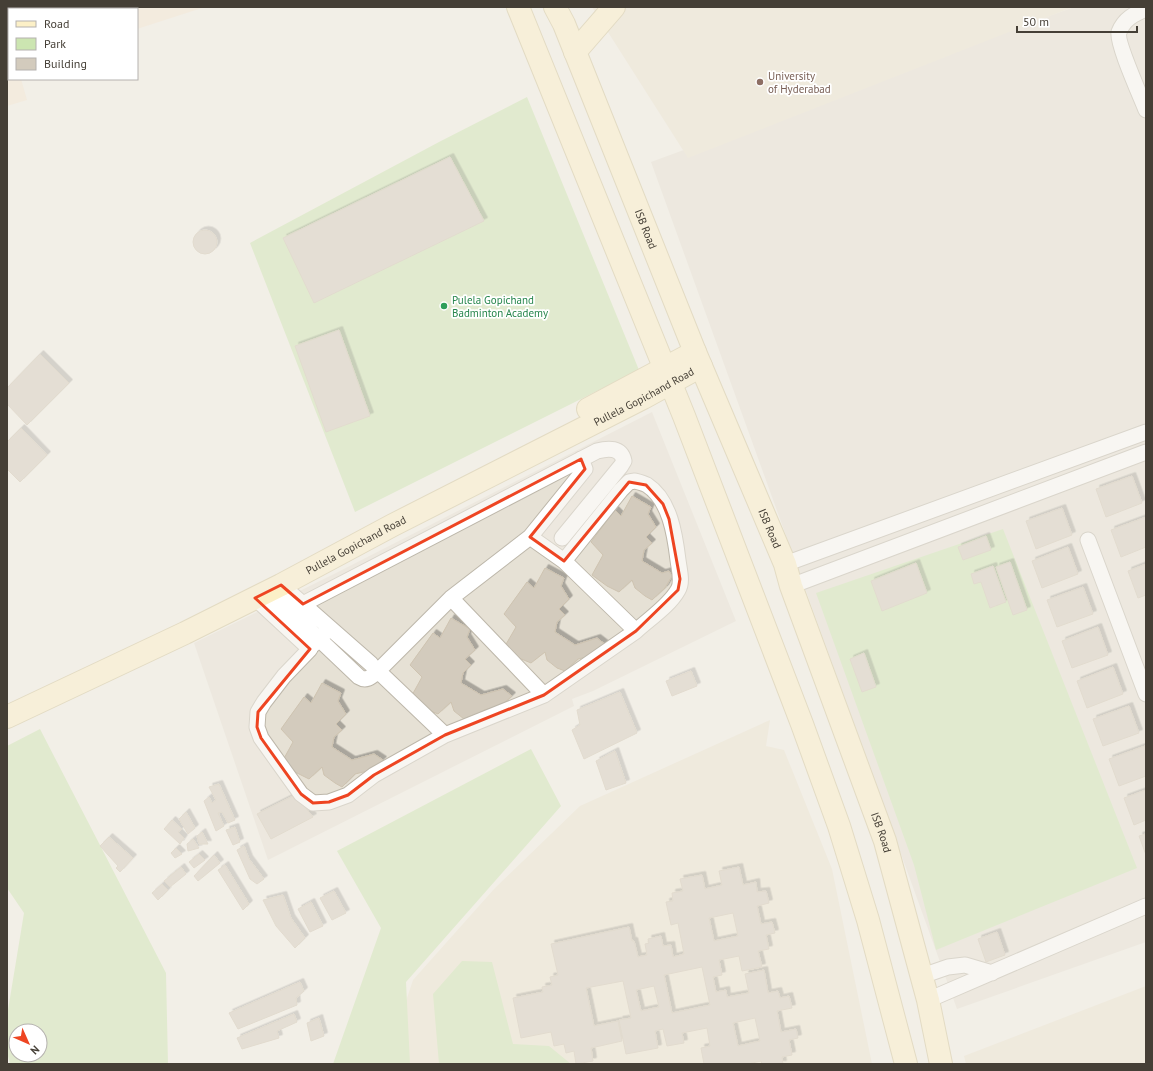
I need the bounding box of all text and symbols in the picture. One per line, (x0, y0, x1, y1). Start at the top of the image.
legend (8, 8, 138, 80)
scale bar (1017, 8, 1137, 34)
text: 50 m (1023, 14, 1049, 29)
text: Road (44, 16, 69, 31)
text: Park (44, 36, 66, 51)
text: Building (44, 56, 87, 71)
place label: University of Hyderabad (768, 69, 831, 96)
marker: University of Hyderabad (755, 77, 765, 87)
street label: ISB Road (632, 207, 660, 251)
place label: Pulela Gopichand Badminton Academy (452, 293, 549, 320)
marker: Pulela Gopichand Badminton Academy (439, 301, 449, 311)
street label: Pullela Gopichand Road (591, 364, 697, 429)
street label: ISB Road (755, 506, 784, 550)
street label: Pullela Gopichand Road (303, 513, 408, 577)
street label: ISB Road (868, 810, 895, 854)
north arrow (8, 1023, 48, 1063)
text: N (28, 1043, 43, 1058)

